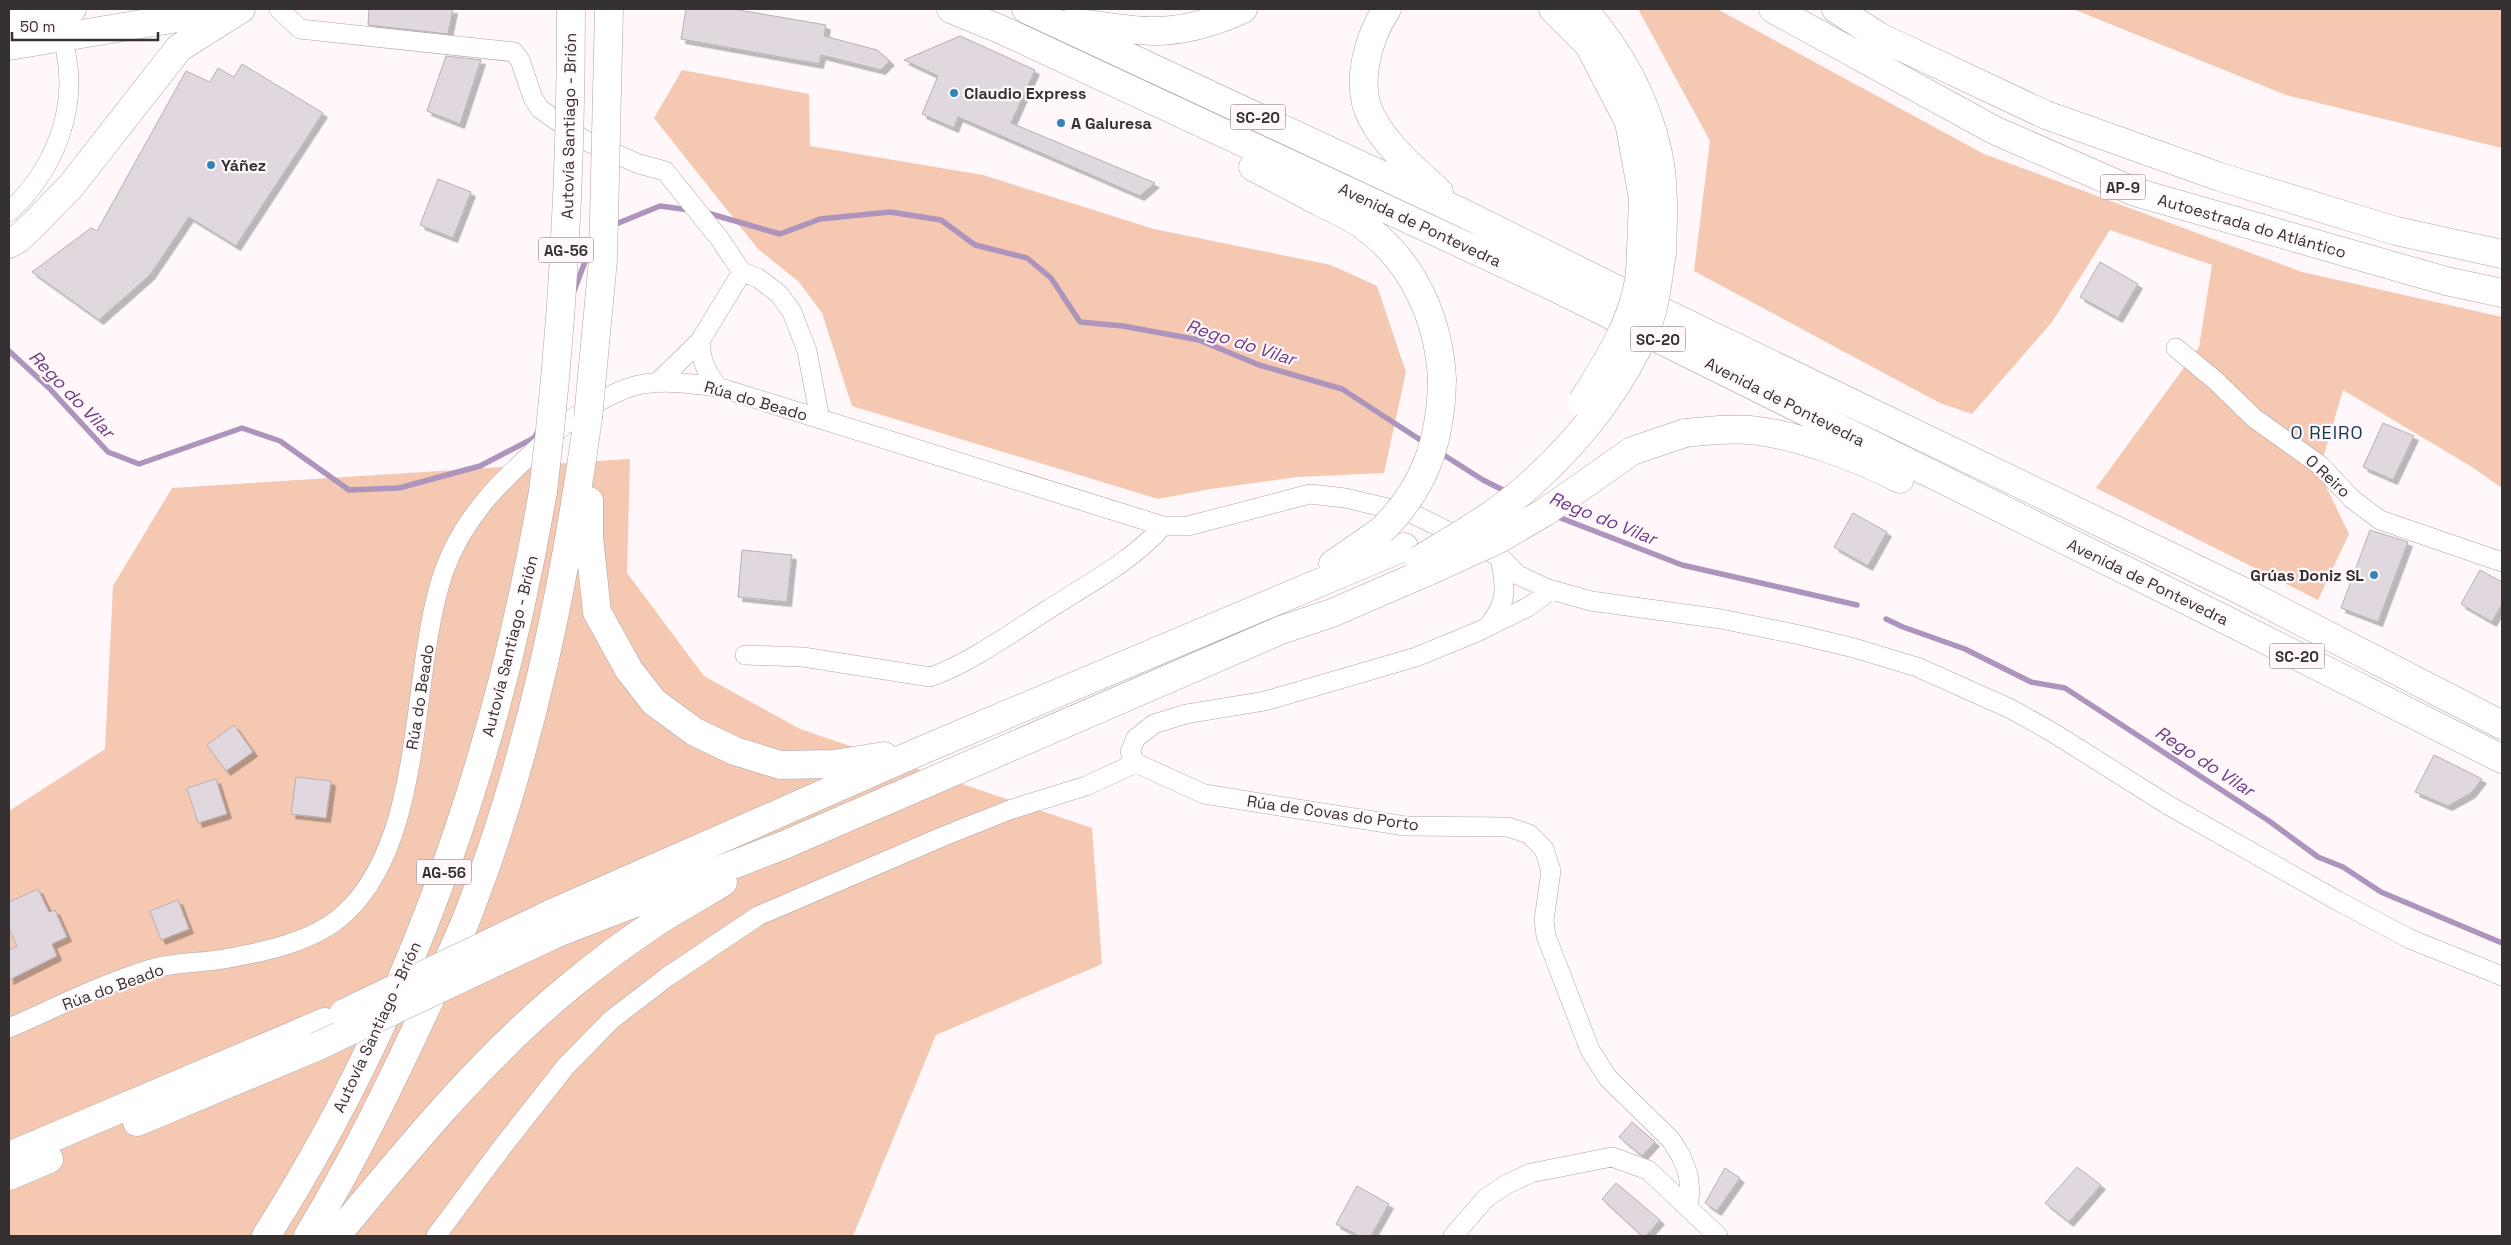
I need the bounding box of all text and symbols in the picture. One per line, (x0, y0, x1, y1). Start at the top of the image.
scale bar (12, 10, 159, 42)
text: 50 m (20, 17, 55, 36)
street label: Autovía Santiago - Brión (557, 33, 581, 219)
place label: Claudio Express (964, 83, 1086, 104)
marker: Claudio Express (948, 87, 960, 99)
road number: SC-20 (1230, 104, 1286, 130)
place label: A Galuresa (1071, 113, 1152, 134)
marker: A Galuresa (1055, 117, 1067, 129)
place label: Yáñez (221, 155, 266, 176)
marker: Yáñez (205, 159, 217, 171)
road number: AP-9 (2100, 174, 2146, 200)
street label: Avenida de Pontevedra (1335, 178, 1505, 272)
street label: Autoestrada do Atlántico (2155, 189, 2349, 263)
road number: AG-56 (538, 238, 594, 262)
water label: Rego do Vilar (1183, 314, 1301, 371)
road number: SC-20 (1630, 326, 1686, 352)
water label: Rego do Vilar (24, 345, 121, 444)
street label: Avenida de Pontevedra (1701, 352, 1869, 452)
street label: Rúa do Beado (702, 376, 810, 426)
district label: O REIRO (2291, 421, 2363, 444)
street label: O Reiro (2301, 450, 2355, 502)
water label: Rego do Vilar (1546, 486, 1662, 551)
street label: Avenida de Pontevedra (2064, 534, 2232, 630)
street label: Autovía Santiago - Brión (477, 553, 543, 739)
place label: Grúas Doniz SL (2250, 565, 2364, 586)
marker: Grúas Doniz SL (2368, 569, 2380, 581)
street label: Rúa do Beado (401, 643, 439, 751)
road number: SC-20 (2270, 644, 2324, 668)
water label: Rego do Vilar (2151, 720, 2261, 803)
street label: Rúa de Covas do Porto (1246, 791, 1420, 835)
road number: AG-56 (416, 860, 472, 884)
street label: Autovía Santiago - Brión (328, 938, 426, 1116)
street label: Rúa do Beado (59, 959, 167, 1015)

